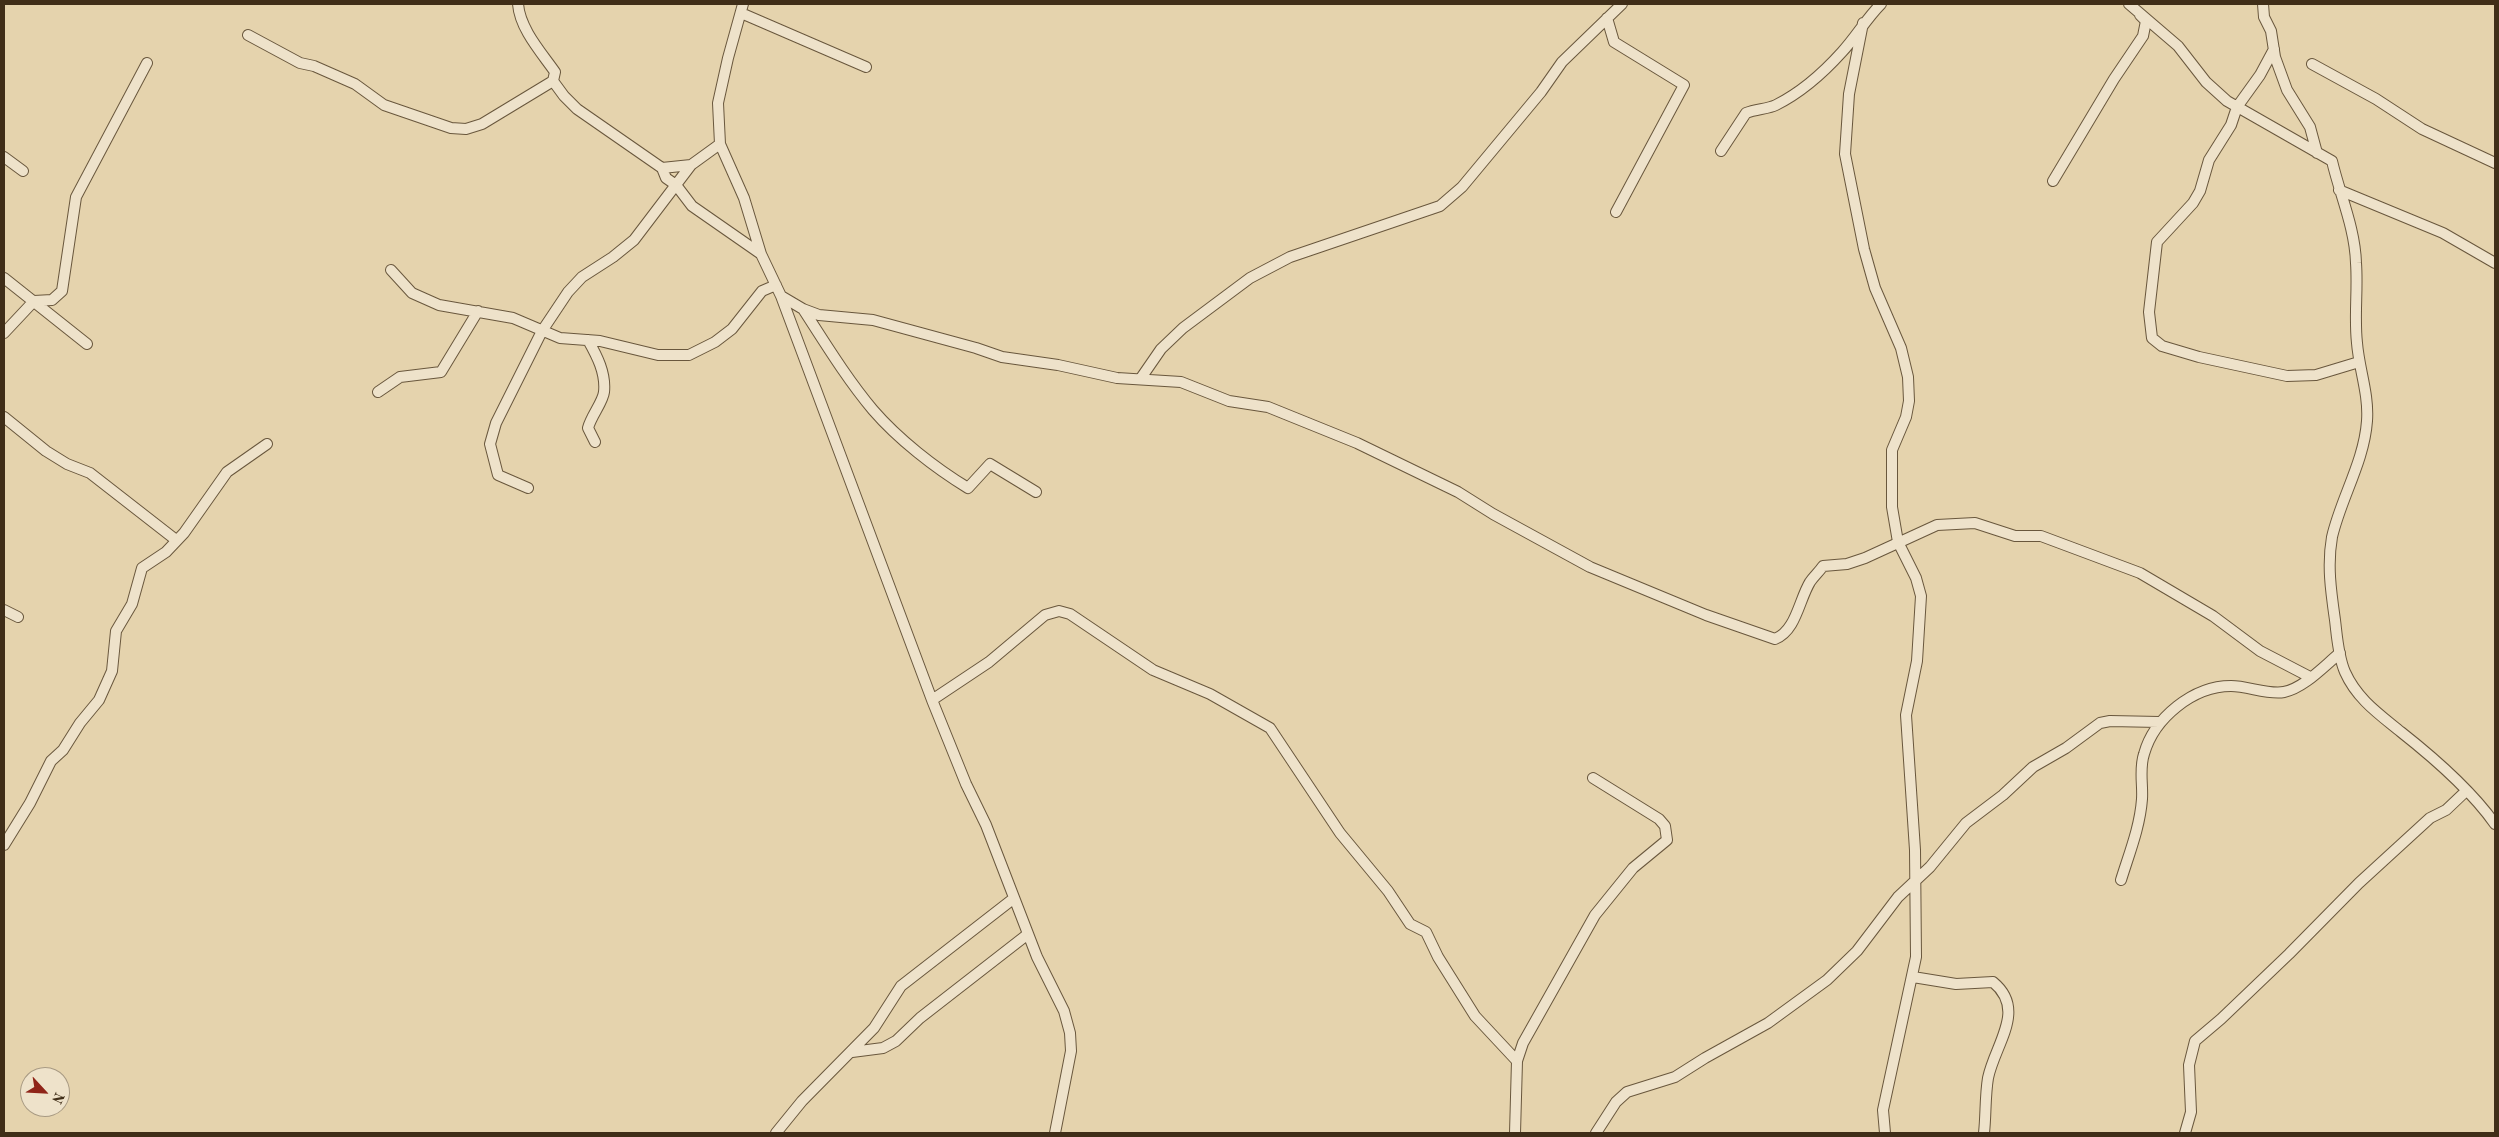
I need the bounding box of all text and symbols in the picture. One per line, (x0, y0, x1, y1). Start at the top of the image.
north arrow (20, 1067, 70, 1117)
text: N (49, 1090, 66, 1106)

